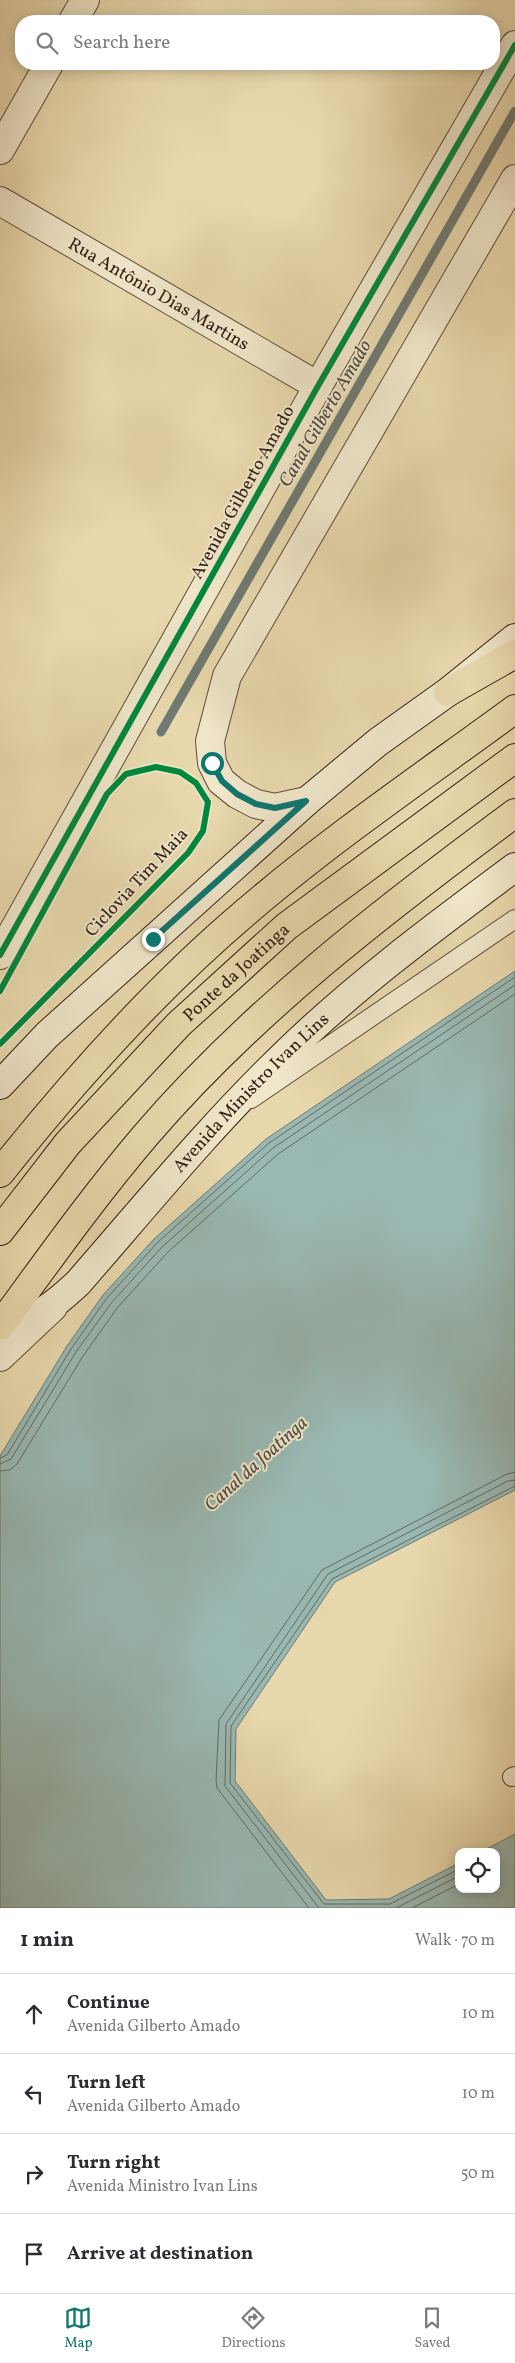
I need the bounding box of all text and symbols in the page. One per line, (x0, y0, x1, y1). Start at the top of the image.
search box (15, 15, 500, 70)
icon: search (33, 29, 61, 57)
text: Search here (73, 30, 170, 56)
street label: Rua Antônio Dias Martins (63, 232, 254, 357)
water label: Canal Gilberto Amado (273, 335, 379, 492)
street label: Avenida Gilberto Amado (185, 401, 301, 584)
route start (201, 752, 224, 775)
street label: Ciclovia Tim Maia (80, 823, 194, 943)
street label: Ponte da Joatinga (178, 918, 296, 1028)
route end (142, 928, 165, 951)
street label: Avenida Ministro Ivan Lins (168, 1008, 335, 1179)
water label: Canal da Joatinga (199, 1411, 314, 1518)
map controls (455, 1848, 500, 1893)
button: locate (455, 1848, 500, 1893)
text: 1 min (20, 1926, 74, 1955)
text: Walk · 70 m (415, 1930, 495, 1952)
text: Continue (67, 1990, 150, 2016)
icon: ahead (20, 2000, 48, 2028)
text: 10 m (462, 2003, 495, 2025)
text: Avenida Gilberto Amado (67, 2016, 240, 2038)
text: Turn left (67, 2070, 146, 2096)
icon: left (20, 2080, 48, 2108)
text: 10 m (462, 2083, 495, 2105)
text: Avenida Gilberto Amado (67, 2096, 240, 2118)
text: Turn right (67, 2150, 160, 2176)
icon: right (20, 2160, 48, 2188)
text: 50 m (461, 2163, 495, 2185)
text: Avenida Ministro Ivan Lins (67, 2176, 258, 2198)
icon: arrive (20, 2240, 48, 2268)
text: Arrive at destination (67, 2241, 253, 2267)
tab: Map (64, 2304, 92, 2353)
tab: Directions (221, 2304, 286, 2353)
tab: Saved (414, 2304, 451, 2353)

